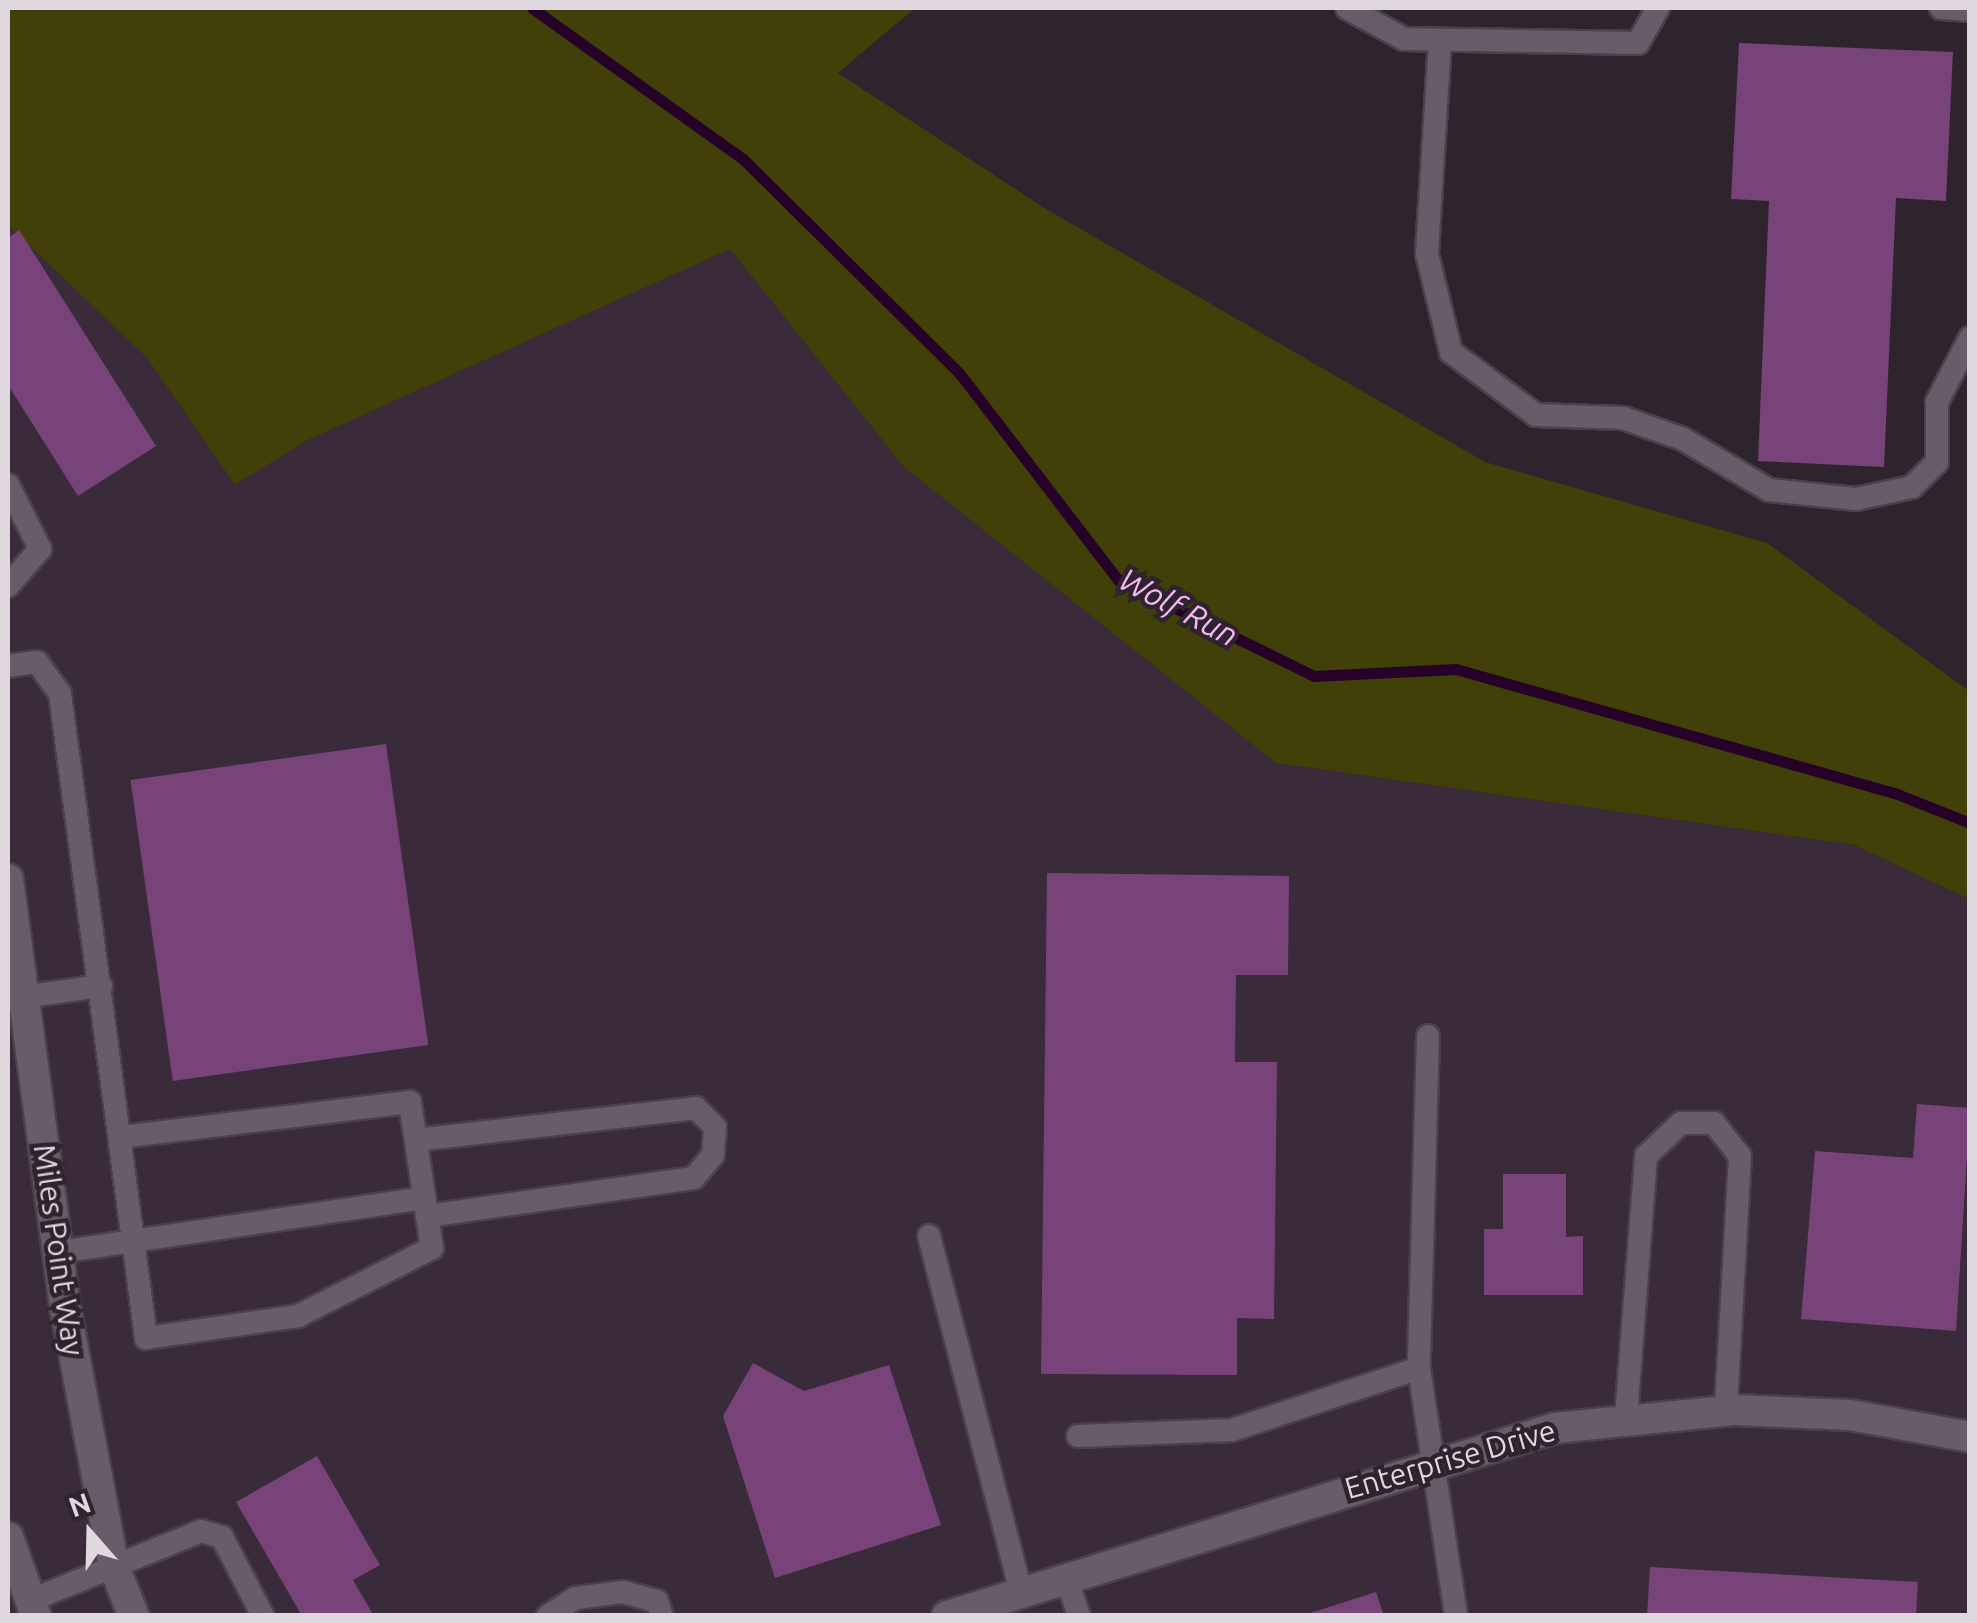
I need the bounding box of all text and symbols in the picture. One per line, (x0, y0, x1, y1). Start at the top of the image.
water label: Wolf Run (1113, 560, 1245, 654)
street label: Miles Point Way (26, 1142, 92, 1358)
street label: Enterprise Drive (1341, 1412, 1559, 1506)
north arrow (40, 1483, 140, 1583)
text: N (64, 1486, 95, 1522)

